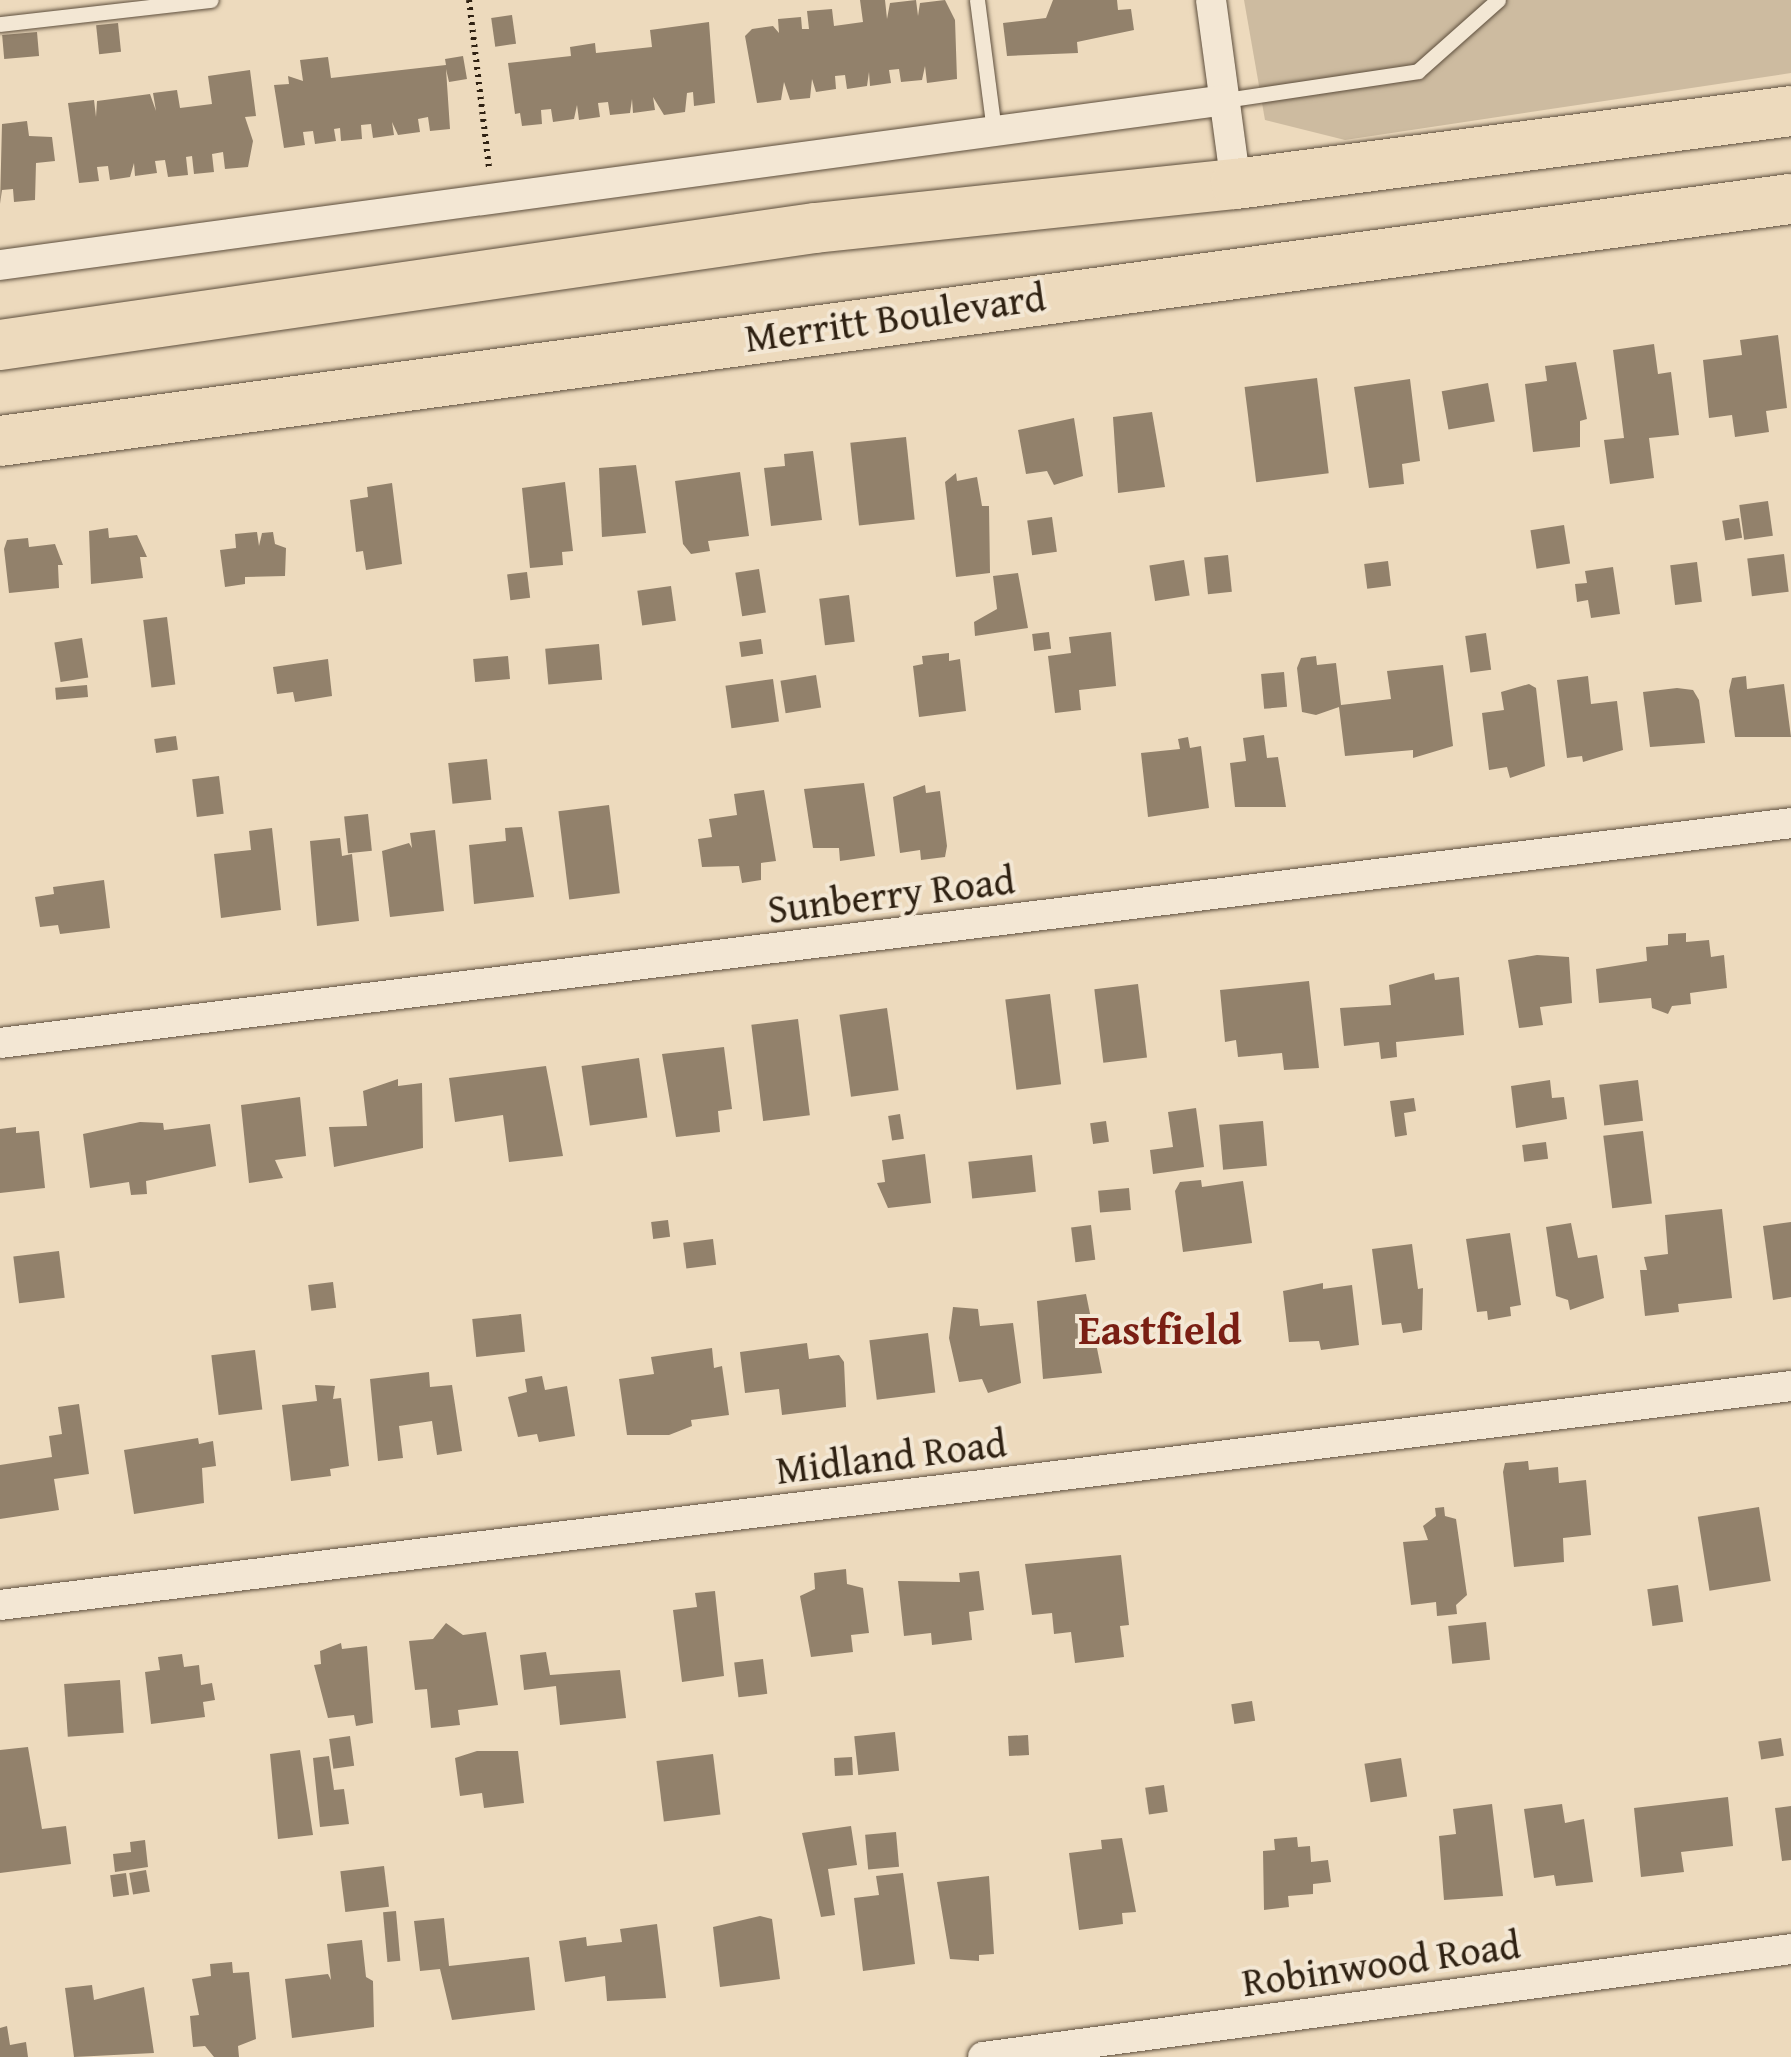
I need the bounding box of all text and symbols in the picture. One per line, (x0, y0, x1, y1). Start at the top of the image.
street label: Merritt Boulevard (742, 272, 1048, 362)
street label: Sunberry Road (765, 855, 1017, 933)
district label: Eastfield (1078, 1304, 1242, 1354)
street label: Midland Road (773, 1418, 1009, 1494)
street label: Robinwood Road (1239, 1920, 1523, 2006)

